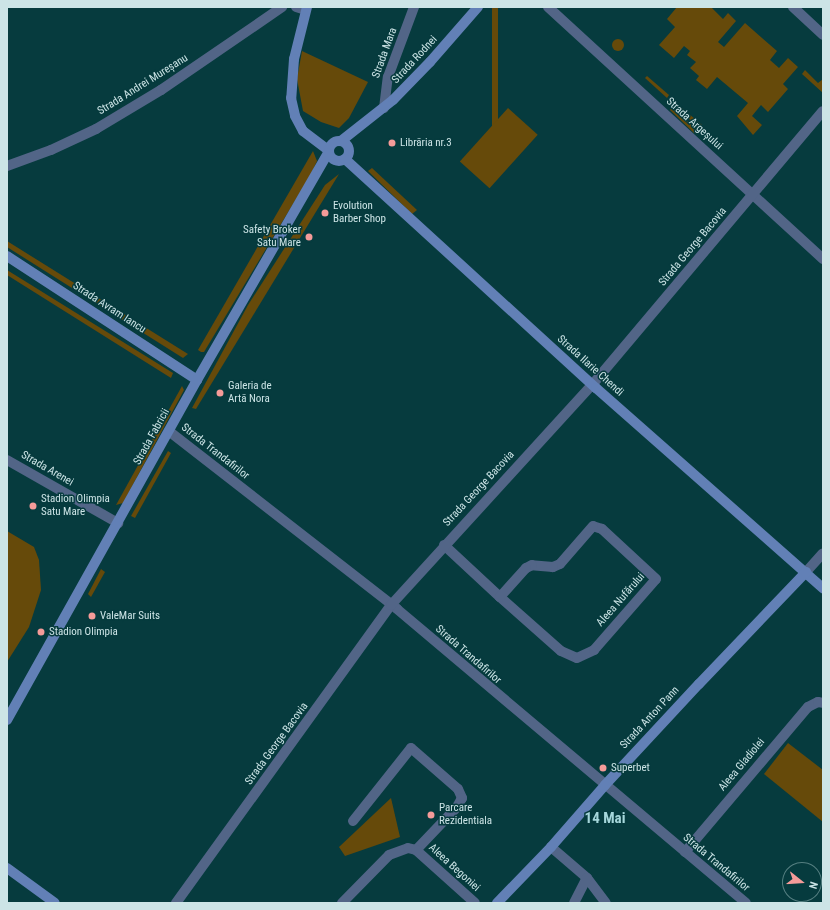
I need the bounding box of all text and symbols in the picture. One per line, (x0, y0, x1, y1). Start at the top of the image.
street label: Strada Mara (370, 26, 400, 80)
street label: Strada Rodnei (390, 33, 440, 87)
street label: Strada Andrei Mureșanu (95, 52, 191, 118)
street label: Strada Argeșului (663, 95, 725, 153)
place label: Librăria nr.3 (400, 136, 452, 150)
marker: Librăria nr.3 (387, 138, 397, 148)
place label: Evolution Barber Shop (333, 200, 386, 226)
street label: Strada George Bacovia (656, 205, 730, 289)
marker: Evolution Barber Shop (320, 208, 330, 218)
place label: Safety Broker Satu Mare (243, 224, 301, 250)
marker: Safety Broker Satu Mare (304, 232, 314, 242)
street label: Strada Avram Iancu (70, 279, 148, 337)
street label: Strada Ilarie Chendi (554, 333, 626, 399)
place label: Galeria de Artă Nora (228, 380, 272, 406)
marker: Galeria de Artă Nora (215, 388, 225, 398)
street label: Strada Fabricii (131, 407, 173, 467)
street label: Strada Trandafirilor (178, 421, 252, 483)
street label: Strada Arenei (18, 449, 76, 489)
street label: Strada George Bacovia (441, 449, 517, 529)
place label: Stadion Olimpia Satu Mare (41, 493, 110, 519)
marker: Stadion Olimpia Satu Mare (28, 501, 38, 511)
street label: Aleea Nufărului (594, 570, 648, 630)
place label: ValeMar Suits (100, 609, 160, 623)
marker: ValeMar Suits (87, 611, 97, 621)
street label: Strada Trandafirilor (432, 623, 504, 687)
place label: Stadion Olimpia (49, 625, 118, 639)
marker: Stadion Olimpia (36, 627, 46, 637)
street label: Strada Anton Pann (618, 684, 682, 752)
street label: Strada George Bacovia (243, 700, 311, 788)
street label: Aleea Gladiolei (716, 736, 768, 794)
place label: Superbet (611, 761, 650, 775)
marker: Superbet (598, 763, 608, 773)
place label: Parcare Rezidentiala (439, 802, 492, 828)
marker: Parcare Rezidentiala (426, 810, 436, 820)
district label: 14 Mai (585, 810, 625, 828)
street label: Strada Trandafirilor (680, 831, 752, 895)
street label: Aleea Begoniei (426, 841, 482, 895)
north arrow (782, 862, 822, 902)
text: N (806, 880, 820, 890)

